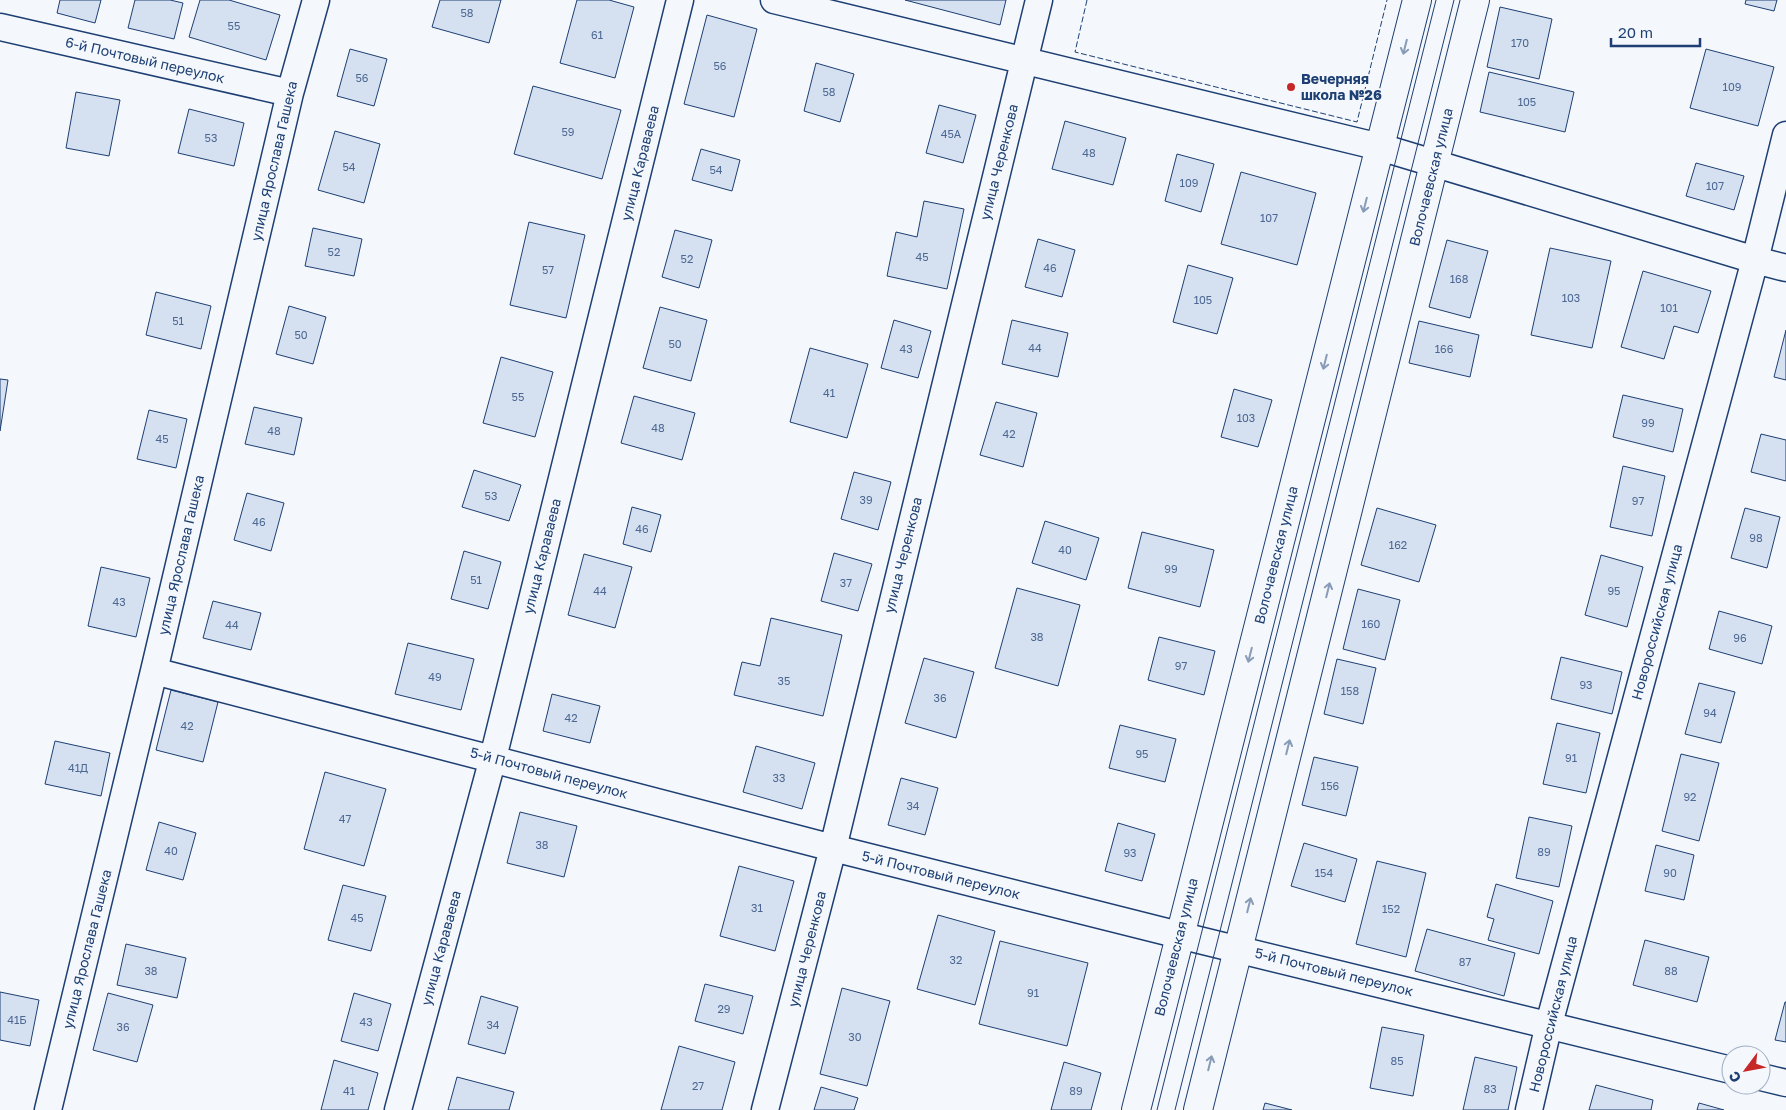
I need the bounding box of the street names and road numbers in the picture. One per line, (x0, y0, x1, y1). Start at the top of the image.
street label: 6-й Почтовый переулок (64, 33, 226, 86)
street label: улица Ярослава Гашека (247, 79, 300, 243)
street label: улица Черенкова (976, 102, 1021, 222)
street label: улица Караваева (617, 103, 662, 222)
street label: Волочаевская улица (1405, 106, 1456, 248)
street label: улица Ярослава Гашека (154, 473, 207, 637)
street label: Волочаевская улица (1250, 484, 1301, 626)
street label: улица Черенкова (880, 495, 925, 615)
street label: улица Караваева (519, 496, 564, 615)
street label: Новороссийская улица (1628, 542, 1686, 702)
street label: 5-й Почтовый переулок (468, 743, 630, 802)
street label: 5-й Почтовый переулок (860, 847, 1022, 902)
street label: улица Ярослава Гашека (58, 867, 115, 1030)
street label: Волочаевская улица (1150, 876, 1201, 1018)
street label: улица Караваева (417, 888, 464, 1007)
street label: улица Черенкова (784, 889, 829, 1009)
street label: Новороссийская улица (1525, 934, 1580, 1094)
street label: 5-й Почтовый переулок (1253, 944, 1415, 999)

